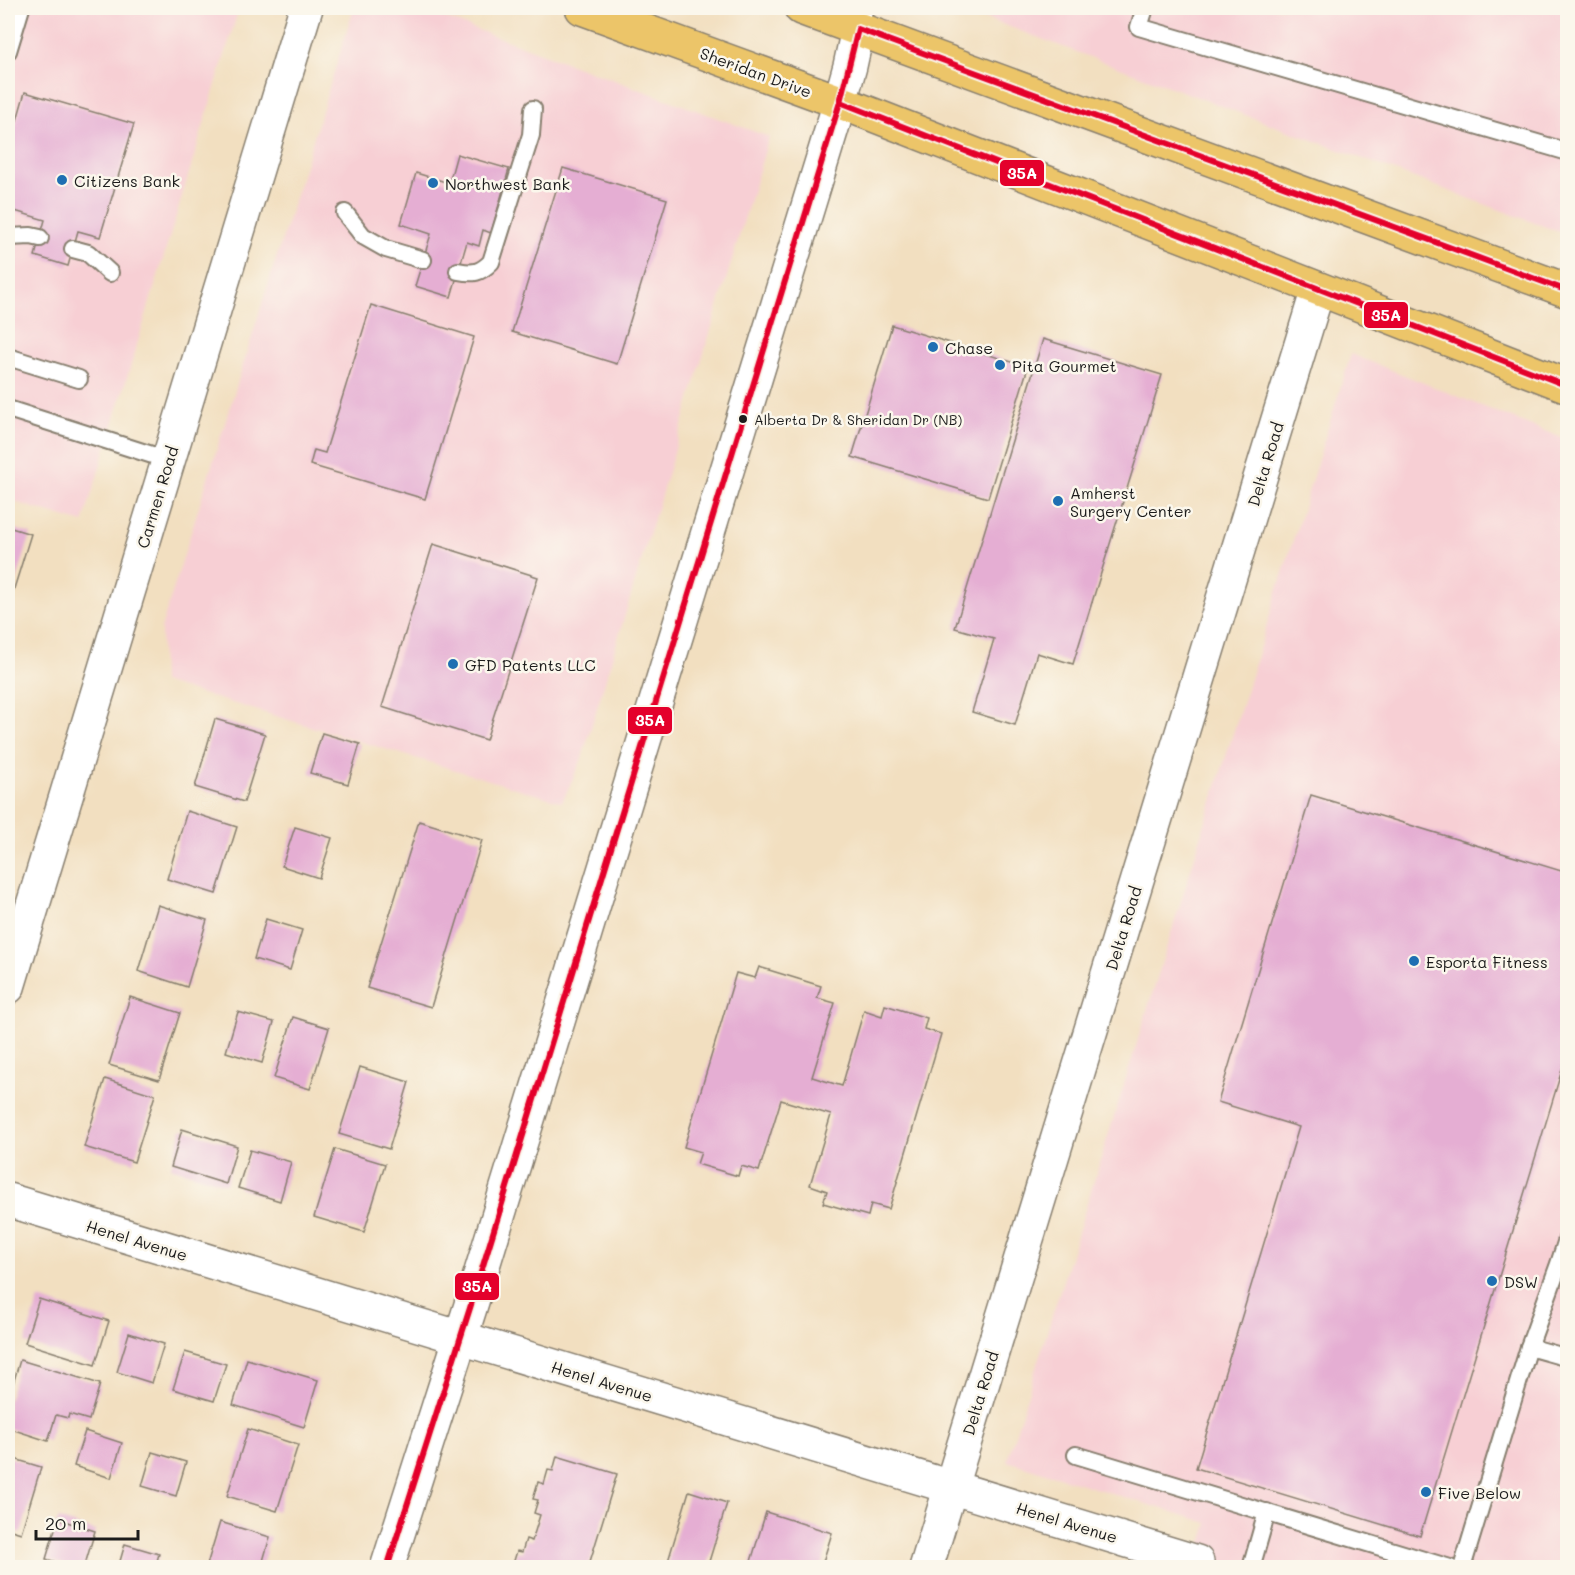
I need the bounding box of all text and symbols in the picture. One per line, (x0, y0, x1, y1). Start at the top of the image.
street label: Sheridan Drive (697, 42, 815, 102)
line badge: 35A (999, 159, 1045, 187)
text: 35A (1007, 162, 1037, 183)
place label: Citizens Bank (74, 170, 180, 191)
marker: Citizens Bank (55, 173, 69, 187)
place label: Northwest Bank (445, 173, 570, 194)
marker: Northwest Bank (426, 176, 440, 190)
line badge: 35A (1363, 301, 1409, 329)
text: 35A (1371, 304, 1401, 325)
place label: Chase (945, 337, 993, 358)
marker: Chase (926, 340, 940, 354)
place label: Pita Gourmet (1012, 355, 1117, 376)
marker: Pita Gourmet (993, 358, 1007, 372)
place label: Alberta Dr & Sheridan Dr (NB) (754, 410, 962, 429)
marker: Alberta Dr & Sheridan Dr (NB) (737, 413, 749, 425)
street label: Delta Road (1242, 419, 1288, 509)
street label: Carmen Road (131, 443, 183, 551)
place label: Amherst Surgery Center (1070, 482, 1192, 521)
marker: Amherst Surgery Center (1051, 494, 1065, 508)
place label: GFD Patents LLC (465, 654, 596, 675)
marker: GFD Patents LLC (446, 657, 460, 671)
line badge: 35A (627, 706, 673, 735)
text: 35A (635, 709, 665, 730)
street label: Delta Road (1100, 883, 1146, 973)
place label: Esporta Fitness (1426, 951, 1548, 972)
marker: Esporta Fitness (1407, 954, 1421, 968)
street label: Henel Avenue (84, 1215, 190, 1265)
place label: DSW (1504, 1271, 1538, 1292)
line badge: 35A (454, 1272, 500, 1301)
marker: DSW (1485, 1274, 1499, 1288)
text: 35A (462, 1275, 492, 1296)
street label: Delta Road (957, 1348, 1003, 1438)
street label: Henel Avenue (549, 1356, 655, 1406)
place label: Five Below (1438, 1482, 1521, 1503)
marker: Five Below (1419, 1485, 1433, 1499)
street label: Henel Avenue (1014, 1497, 1120, 1547)
scale bar (36, 1503, 138, 1541)
text: 20 m (45, 1511, 86, 1535)

